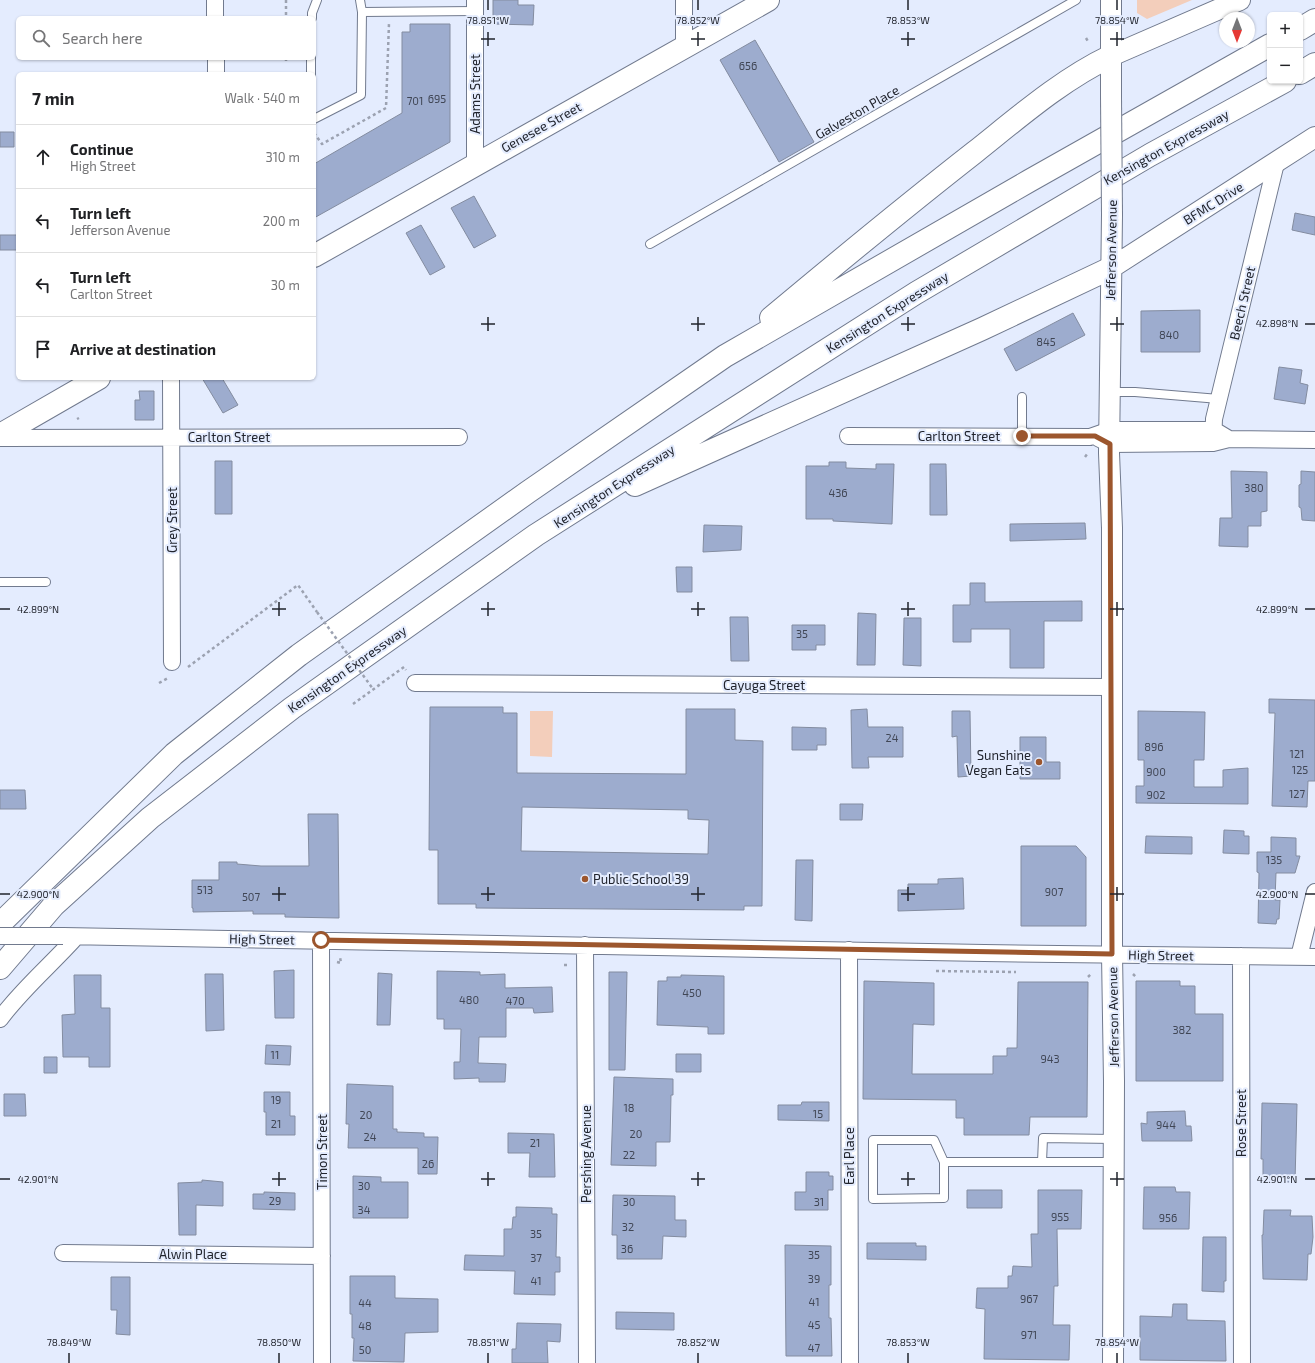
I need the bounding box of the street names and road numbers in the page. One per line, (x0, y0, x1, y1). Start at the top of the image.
street label: Adams Street (467, 54, 483, 134)
street label: Galveston Place (812, 82, 902, 142)
street label: Genesee Street (498, 98, 584, 156)
street label: Kensington Expressway (1100, 106, 1232, 188)
street label: BFMC Drive (1180, 178, 1246, 228)
street label: Jefferson Avenue (1102, 200, 1120, 300)
street label: Beech Street (1226, 265, 1258, 341)
street label: Kensington Expressway (823, 268, 951, 356)
street label: Carlton Street (918, 428, 1000, 444)
street label: Carlton Street (188, 429, 270, 445)
street label: Kensington Expressway (550, 441, 678, 531)
street label: Grey Street (164, 487, 180, 553)
street label: Kensington Expressway (285, 622, 409, 716)
street label: Cayuga Street (723, 677, 805, 693)
street label: High Street (229, 930, 295, 948)
street label: High Street (1128, 946, 1194, 964)
street label: Jefferson Avenue (1104, 967, 1122, 1067)
street label: Rose Street (1233, 1089, 1249, 1157)
street label: Pershing Avenue (578, 1105, 594, 1203)
street label: Timon Street (314, 1114, 330, 1190)
street label: Earl Place (841, 1127, 857, 1185)
street label: Alwin Place (159, 1246, 227, 1262)

